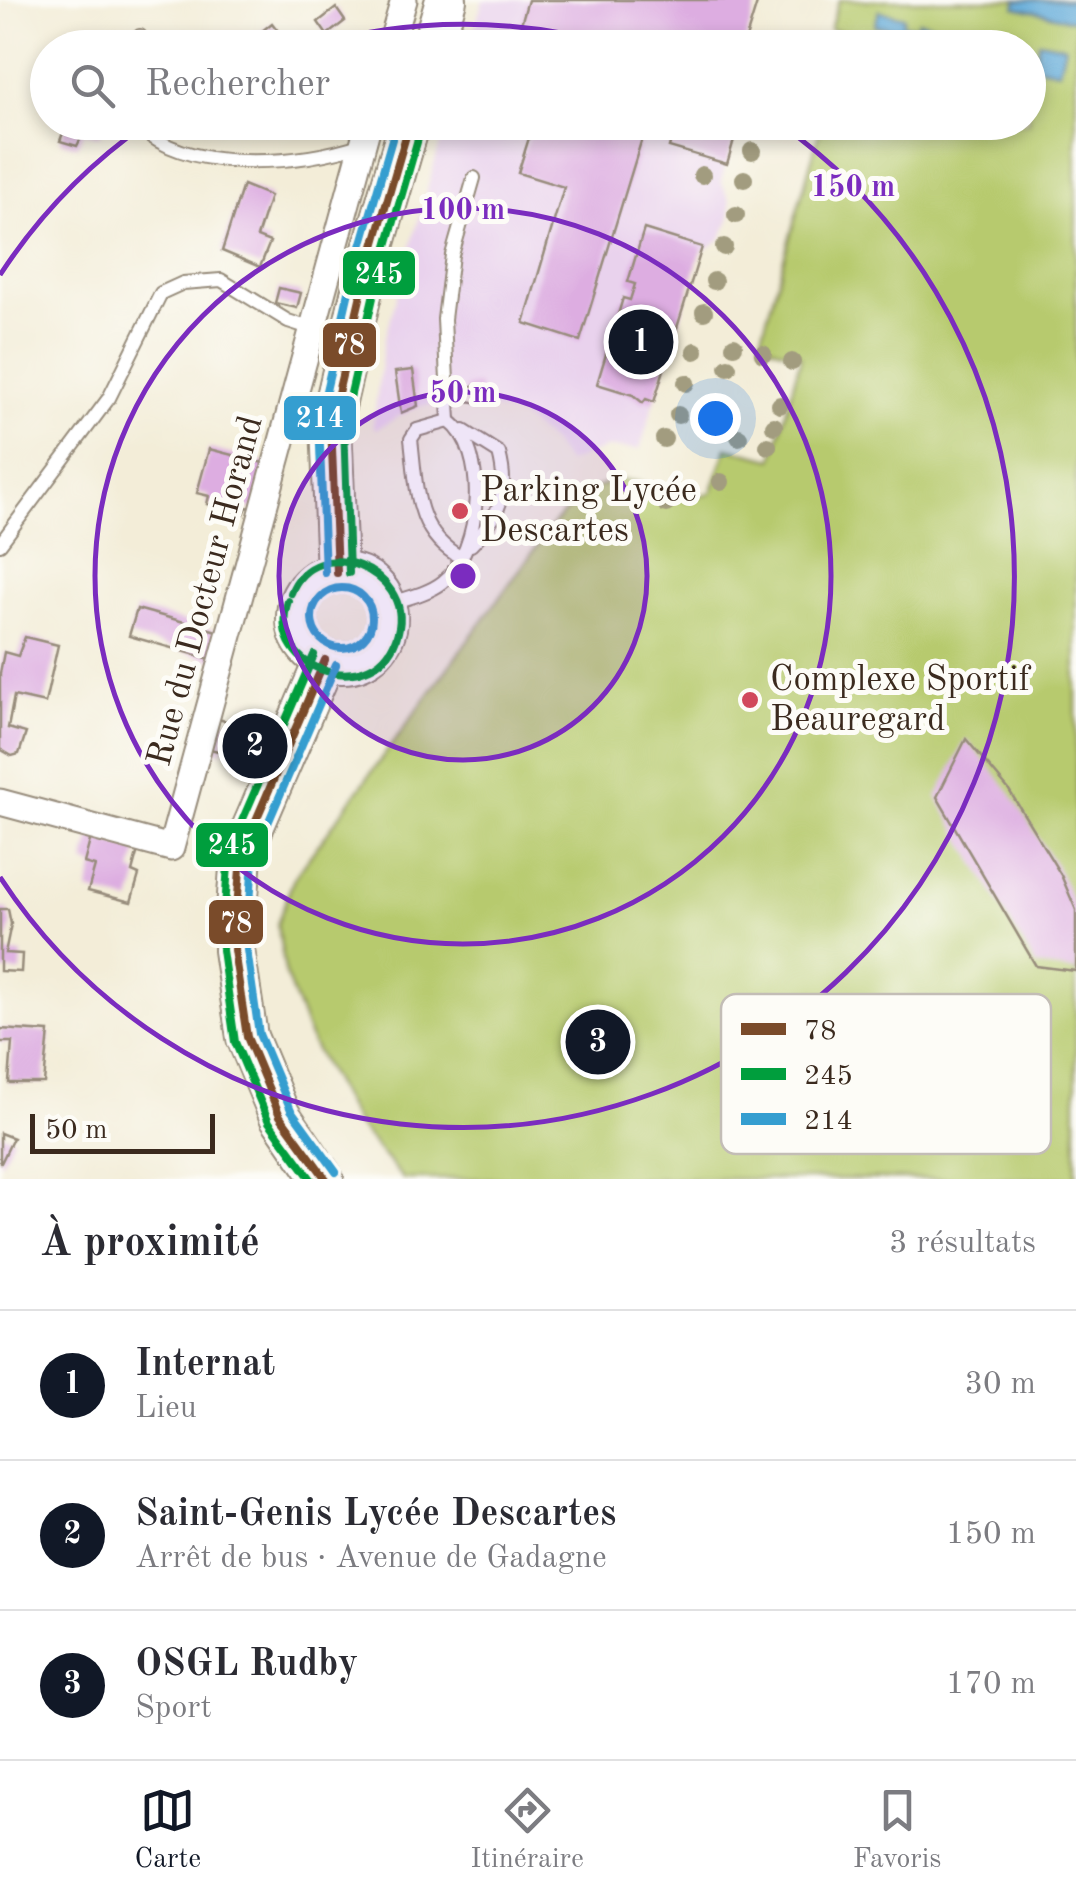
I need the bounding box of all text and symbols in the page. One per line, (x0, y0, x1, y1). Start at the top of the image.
search box (30, 30, 1046, 140)
icon: search (65, 58, 120, 113)
text: Rechercher (145, 66, 330, 104)
text: 150 m (811, 173, 895, 203)
text: 100 m (421, 196, 505, 226)
line badge: 245 (341, 249, 417, 297)
text: 245 (355, 262, 403, 290)
pin: 1 (608, 304, 674, 380)
line badge: 78 (321, 321, 378, 369)
text: 78 (333, 333, 365, 361)
text: 50 m (429, 379, 497, 409)
your location (690, 393, 741, 444)
line badge: 214 (282, 394, 358, 442)
text: 214 (296, 406, 344, 434)
street label: Rue du Docteur Horand (142, 412, 270, 770)
place label: Parking Lycée Descartes (480, 474, 697, 549)
marker: Parking Lycée Descartes (449, 500, 471, 522)
centre of rings (445, 558, 481, 594)
place label: Complexe Sportif Beauregard (770, 663, 1032, 738)
marker: Complexe Sportif Beauregard (739, 689, 761, 711)
pin: 2 (222, 708, 288, 784)
line badge: 245 (194, 821, 270, 869)
text: 245 (208, 833, 256, 861)
line badge: 78 (207, 898, 265, 946)
text: 78 (220, 911, 252, 939)
legend (721, 994, 1051, 1154)
pin: 3 (566, 1004, 630, 1080)
text: 78 (804, 1018, 836, 1046)
text: 245 (804, 1063, 853, 1091)
text: 214 (804, 1108, 853, 1136)
scale bar (30, 1109, 215, 1154)
text: 50 m (45, 1117, 108, 1145)
text: À proximité (40, 1223, 260, 1265)
text: 3 résultats (889, 1228, 1036, 1260)
text: Internat (135, 1346, 275, 1384)
text: 1 (63, 1369, 82, 1401)
text: 30 m (965, 1369, 1036, 1401)
text: Lieu (135, 1393, 197, 1425)
text: Saint-Genis Lycée Descartes (135, 1496, 616, 1534)
text: 2 (63, 1519, 82, 1551)
text: 150 m (946, 1519, 1036, 1551)
text: Arrêt de bus · Avenue de Gadagne (135, 1543, 607, 1575)
text: OSGL Rudby (135, 1646, 358, 1684)
text: 3 (63, 1669, 82, 1701)
text: 170 m (946, 1669, 1036, 1701)
text: Sport (135, 1693, 212, 1725)
tab: Carte (134, 1783, 201, 1878)
tab: Itinéraire (470, 1783, 584, 1878)
tab: Favoris (853, 1783, 942, 1878)

